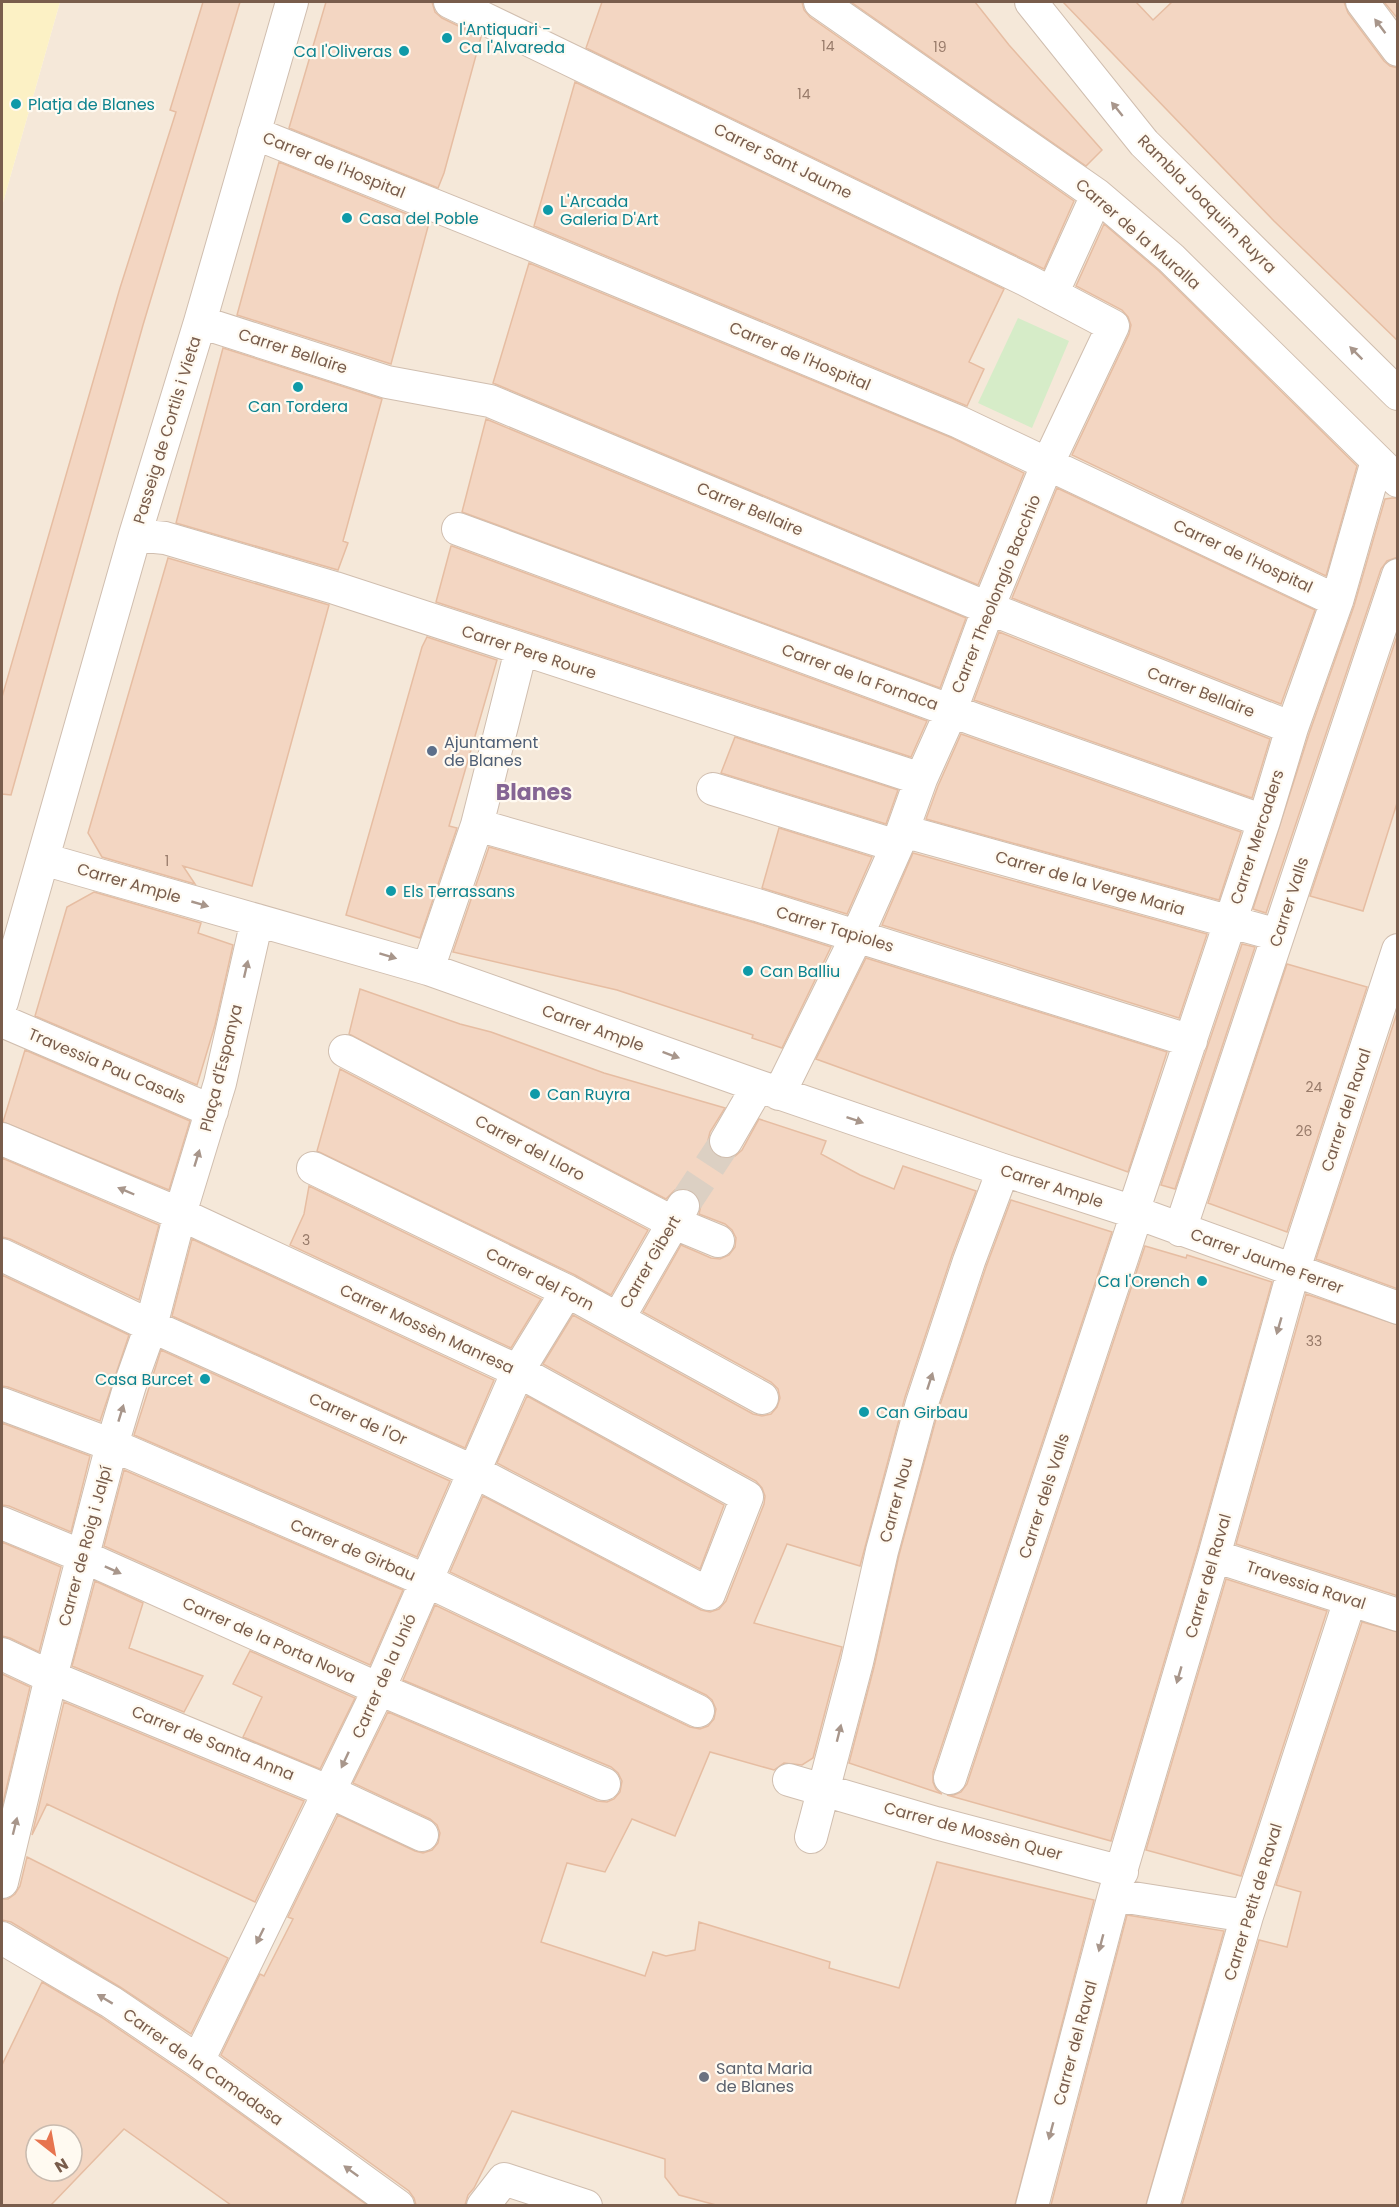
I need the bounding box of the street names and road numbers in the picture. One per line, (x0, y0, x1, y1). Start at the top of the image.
street label: Carrer Sant Jaume (710, 117, 856, 205)
street label: Carrer de l'Hospital (259, 126, 409, 204)
street label: Rambla Joaquim Ruyra (1132, 129, 1282, 279)
street label: Carrer de la Muralla (1071, 173, 1205, 295)
street label: Carrer de l'Hospital (726, 316, 874, 396)
street label: Carrer Bellaire (235, 323, 351, 379)
street label: Passeig de Cortils i Vieta (127, 333, 207, 527)
street label: Carrer Bellaire (693, 476, 807, 542)
street label: Carrer Theolongio Bacchio (946, 491, 1046, 697)
street label: Carrer de l'Hospital (1169, 514, 1317, 598)
street label: Carrer Pere Roure (459, 619, 600, 685)
street label: Carrer de la Fornaca (778, 638, 942, 716)
street label: Carrer Bellaire (1144, 661, 1258, 723)
street label: Carrer Mercaders (1224, 767, 1290, 907)
street label: Carrer de la Verge Maria (992, 845, 1188, 921)
street label: Carrer Valls (1264, 854, 1314, 950)
street label: Carrer Ample (74, 857, 184, 909)
street label: Carrer Tapioles (773, 900, 897, 958)
street label: Carrer Ample (539, 999, 647, 1057)
street label: Plaça d'Espanya (194, 1002, 248, 1134)
street label: Travessia Pau Casals (25, 1022, 189, 1110)
street label: Carrer del Raval (1315, 1045, 1377, 1175)
street label: Carrer del Lloro (471, 1109, 589, 1187)
street label: Carrer Ample (997, 1158, 1107, 1214)
street label: Carrer Gibert (614, 1211, 686, 1313)
street label: Carrer Jaume Ferrer (1187, 1223, 1347, 1299)
street label: Carrer del Forn (482, 1242, 598, 1316)
street label: Carrer Mossèn Manresa (336, 1278, 518, 1380)
street label: Carrer de l'Or (305, 1387, 411, 1451)
street label: Carrer dels Valls (1013, 1430, 1075, 1562)
street label: Carrer Nou (874, 1455, 918, 1545)
street label: Carrer de Roig i Jalpí (52, 1463, 118, 1629)
street label: Carrer del Raval (1179, 1511, 1237, 1641)
street label: Carrer de Girbau (287, 1513, 419, 1587)
street label: Travessia Raval (1243, 1555, 1369, 1615)
street label: Carrer de la Porta Nova (179, 1591, 359, 1689)
street label: Carrer de la Unió (346, 1610, 422, 1742)
street label: Carrer de Santa Anna (128, 1700, 298, 1786)
street label: Carrer de Mossèn Quer (881, 1796, 1065, 1866)
street label: Carrer Petit de Raval (1218, 1820, 1288, 1984)
street label: Carrer del Raval (1047, 1978, 1103, 2108)
street label: Carrer de la Camadasa (118, 2003, 288, 2131)

